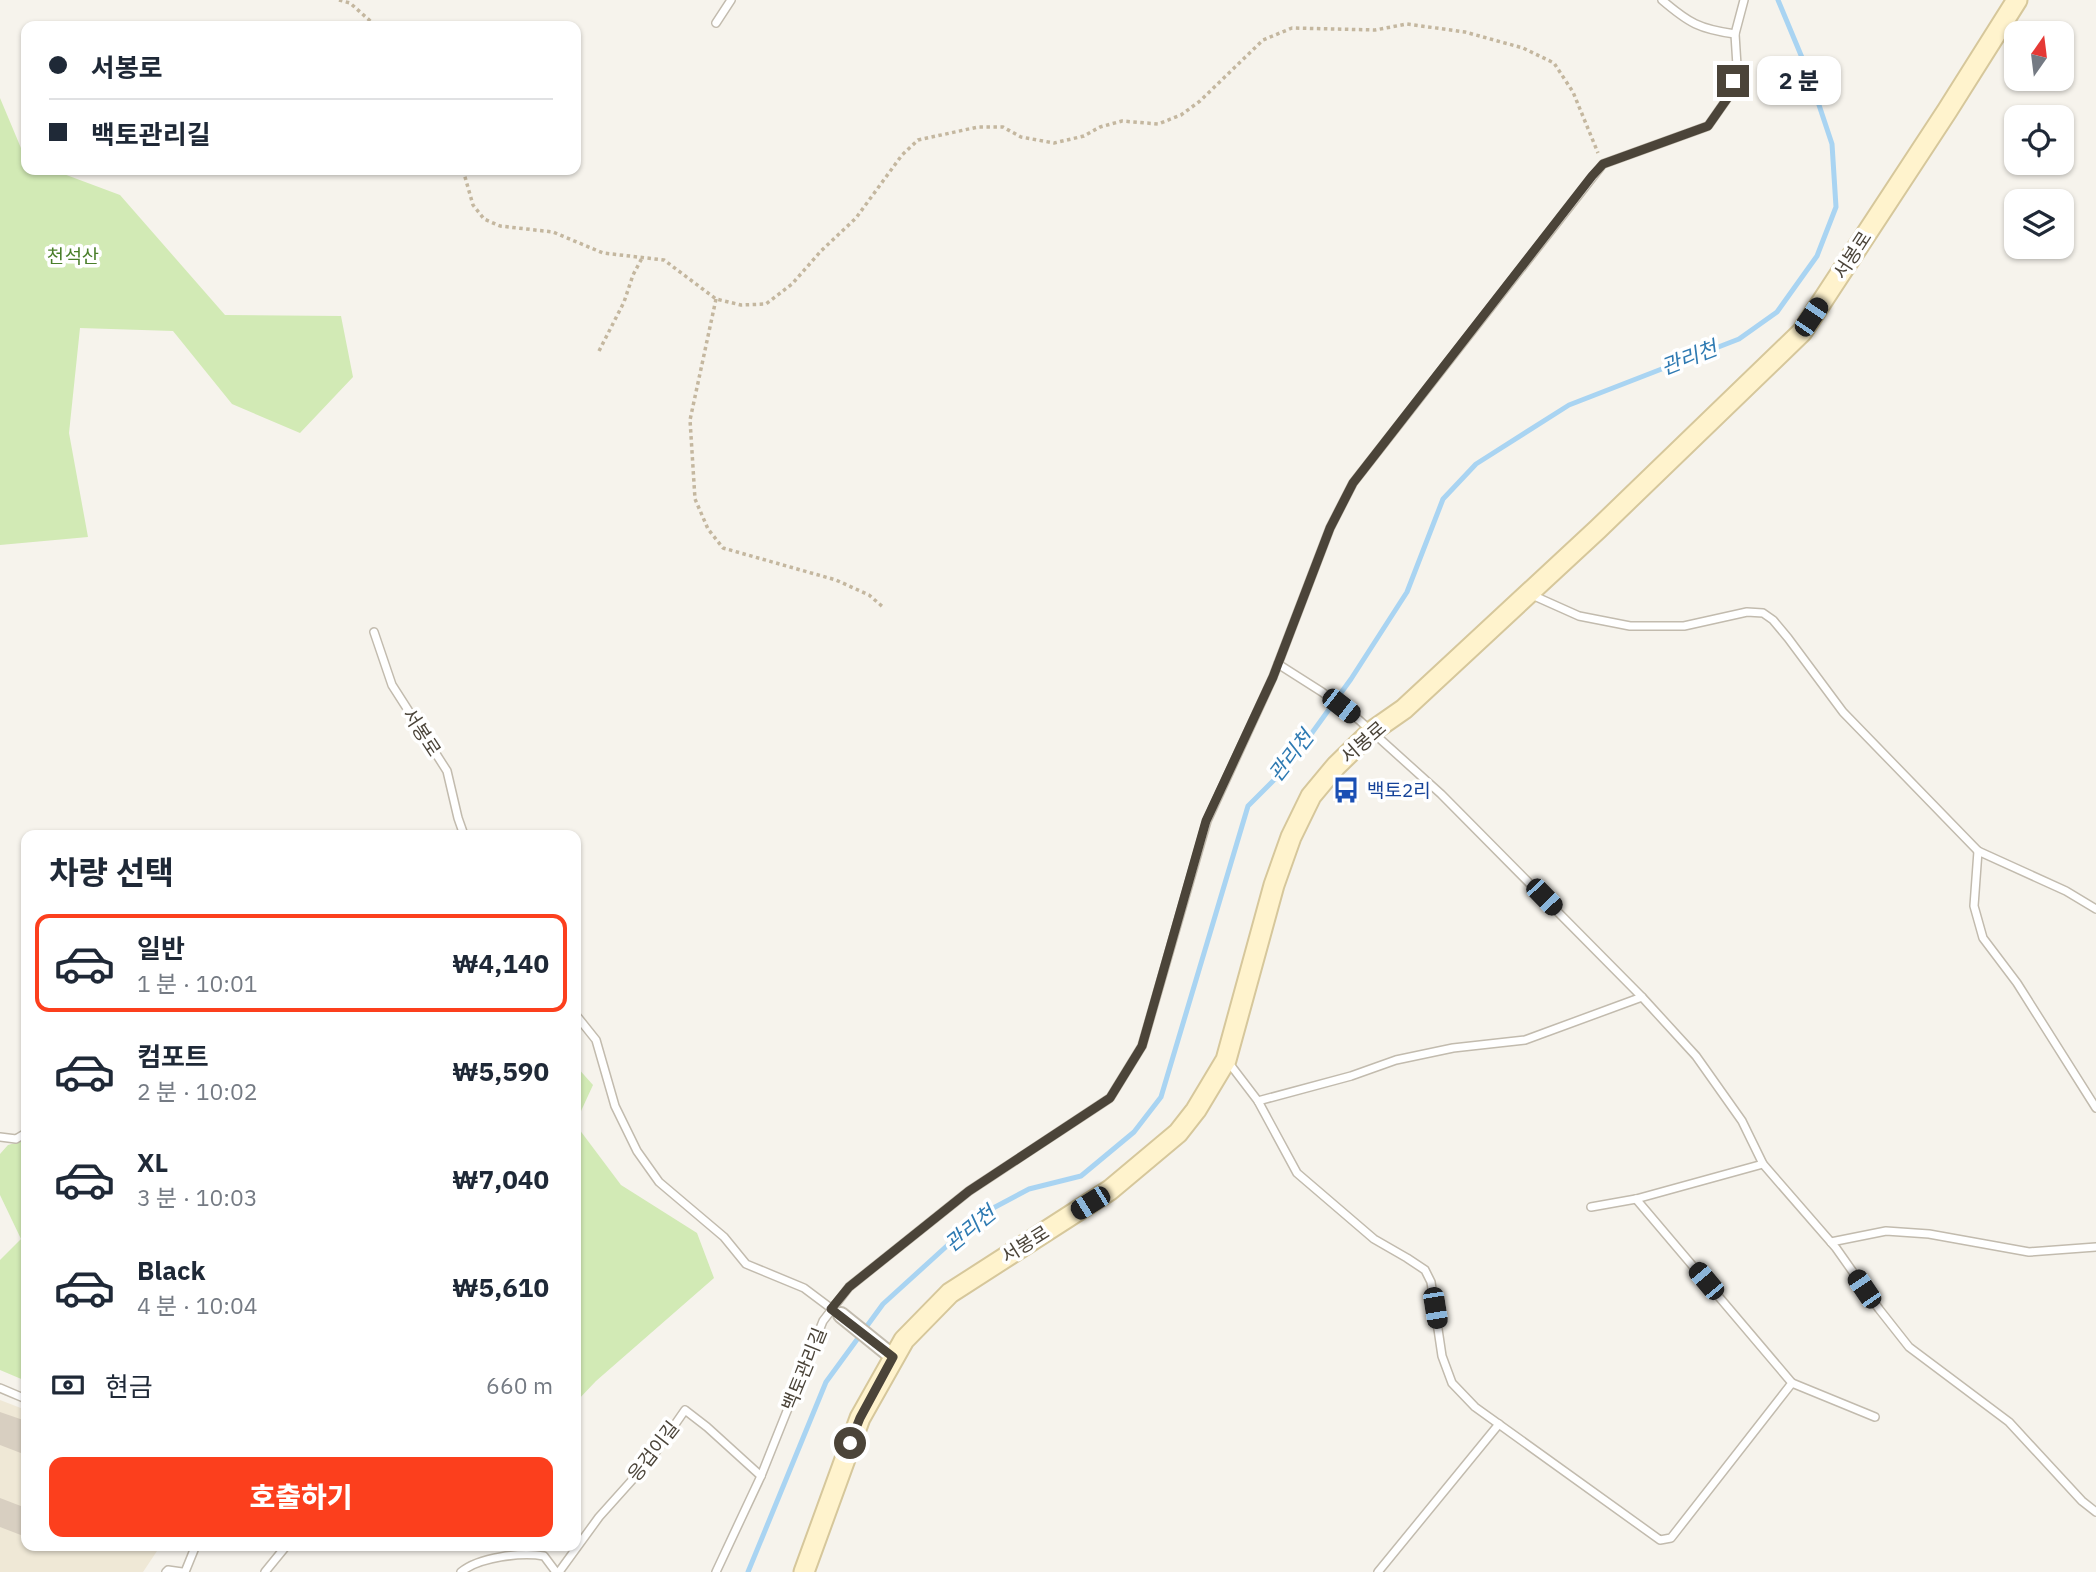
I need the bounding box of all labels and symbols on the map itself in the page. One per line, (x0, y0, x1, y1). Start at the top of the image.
north arrow (2004, 21, 2074, 91)
callout: 2 분 (1758, 56, 1842, 106)
route end (1717, 65, 1749, 97)
street label: 서봉로 (1828, 226, 1876, 284)
park label: 천석산 (47, 244, 99, 268)
car (1791, 294, 1832, 340)
water label: 관리천 (1657, 333, 1723, 381)
car (1318, 685, 1365, 727)
street label: 서봉로 (398, 703, 446, 761)
street label: 서봉로 (1335, 716, 1391, 768)
water label: 관리천 (1261, 722, 1321, 787)
bus stop icon: 백토2리 (1331, 775, 1361, 805)
place label: 백토2리 (1367, 778, 1431, 802)
car (1522, 875, 1567, 919)
car (1067, 1183, 1114, 1223)
water label: 관리천 (938, 1197, 1003, 1257)
street label: 서봉로 (996, 1220, 1054, 1268)
car (1685, 1258, 1728, 1304)
car (1844, 1266, 1885, 1312)
car (1422, 1286, 1449, 1330)
street label: 백토관리길 (777, 1324, 831, 1414)
street label: 응겁이길 (622, 1416, 684, 1486)
route start (834, 1427, 866, 1459)

